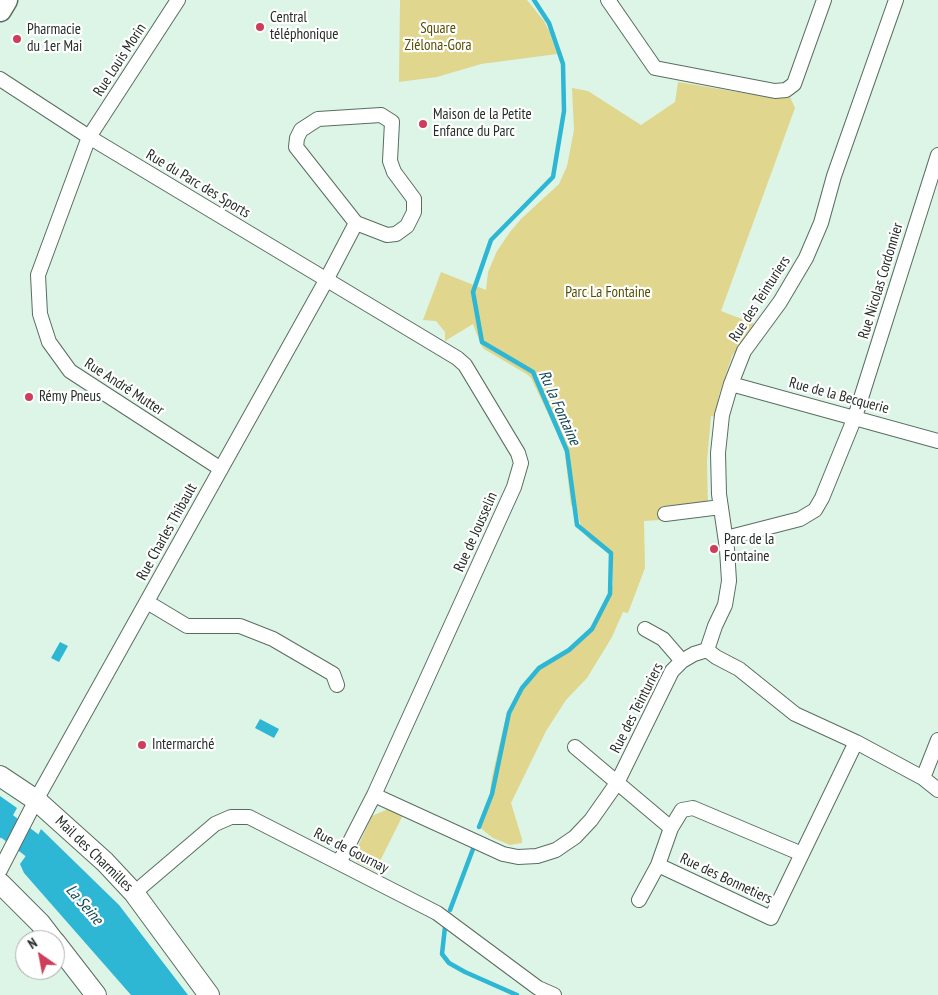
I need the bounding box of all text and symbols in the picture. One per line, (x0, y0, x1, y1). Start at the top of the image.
place label: Central téléphonique (270, 9, 339, 44)
street label: Rue Louis Morin (90, 20, 150, 100)
park label: Square Ziélona-Gora (405, 20, 471, 55)
place label: Pharmacie du 1er Mai (27, 21, 82, 56)
marker: Central téléphonique (254, 21, 266, 33)
marker: Pharmacie du 1er Mai (11, 33, 23, 45)
place label: Maison de la Petite Enfance du Parc (433, 106, 532, 141)
marker: Maison de la Petite Enfance du Parc (417, 118, 429, 130)
street label: Rue du Parc des Sports (143, 146, 253, 222)
street label: Rue Nicolas Cordonnier (855, 221, 907, 341)
street label: Rue des Teinturiers (726, 253, 794, 345)
park label: Parc La Fontaine (565, 284, 651, 302)
street label: Rue André Mutter (81, 355, 167, 419)
water label: Ru la Fontaine (534, 368, 584, 448)
street label: Rue de la Becquerie (787, 374, 891, 418)
place label: Rémy Pneus (39, 388, 101, 406)
marker: Rémy Pneus (23, 391, 35, 403)
street label: Rue Charles Thibault (133, 480, 201, 584)
street label: Rue de Jousselin (450, 489, 502, 575)
place label: Parc de la Fontaine (724, 531, 774, 566)
marker: Parc de la Fontaine (708, 543, 720, 555)
street label: Rue des Teinturiers (607, 660, 667, 756)
place label: Intermarché (152, 736, 214, 754)
marker: Intermarché (136, 739, 148, 751)
street label: Mail des Charmilles (51, 812, 137, 896)
street label: Rue de Gournay (311, 824, 391, 878)
street label: Rue des Bonnetiers (677, 850, 775, 908)
water label: La Seine (61, 881, 107, 929)
north arrow (15, 930, 65, 980)
text: N (24, 934, 40, 953)

